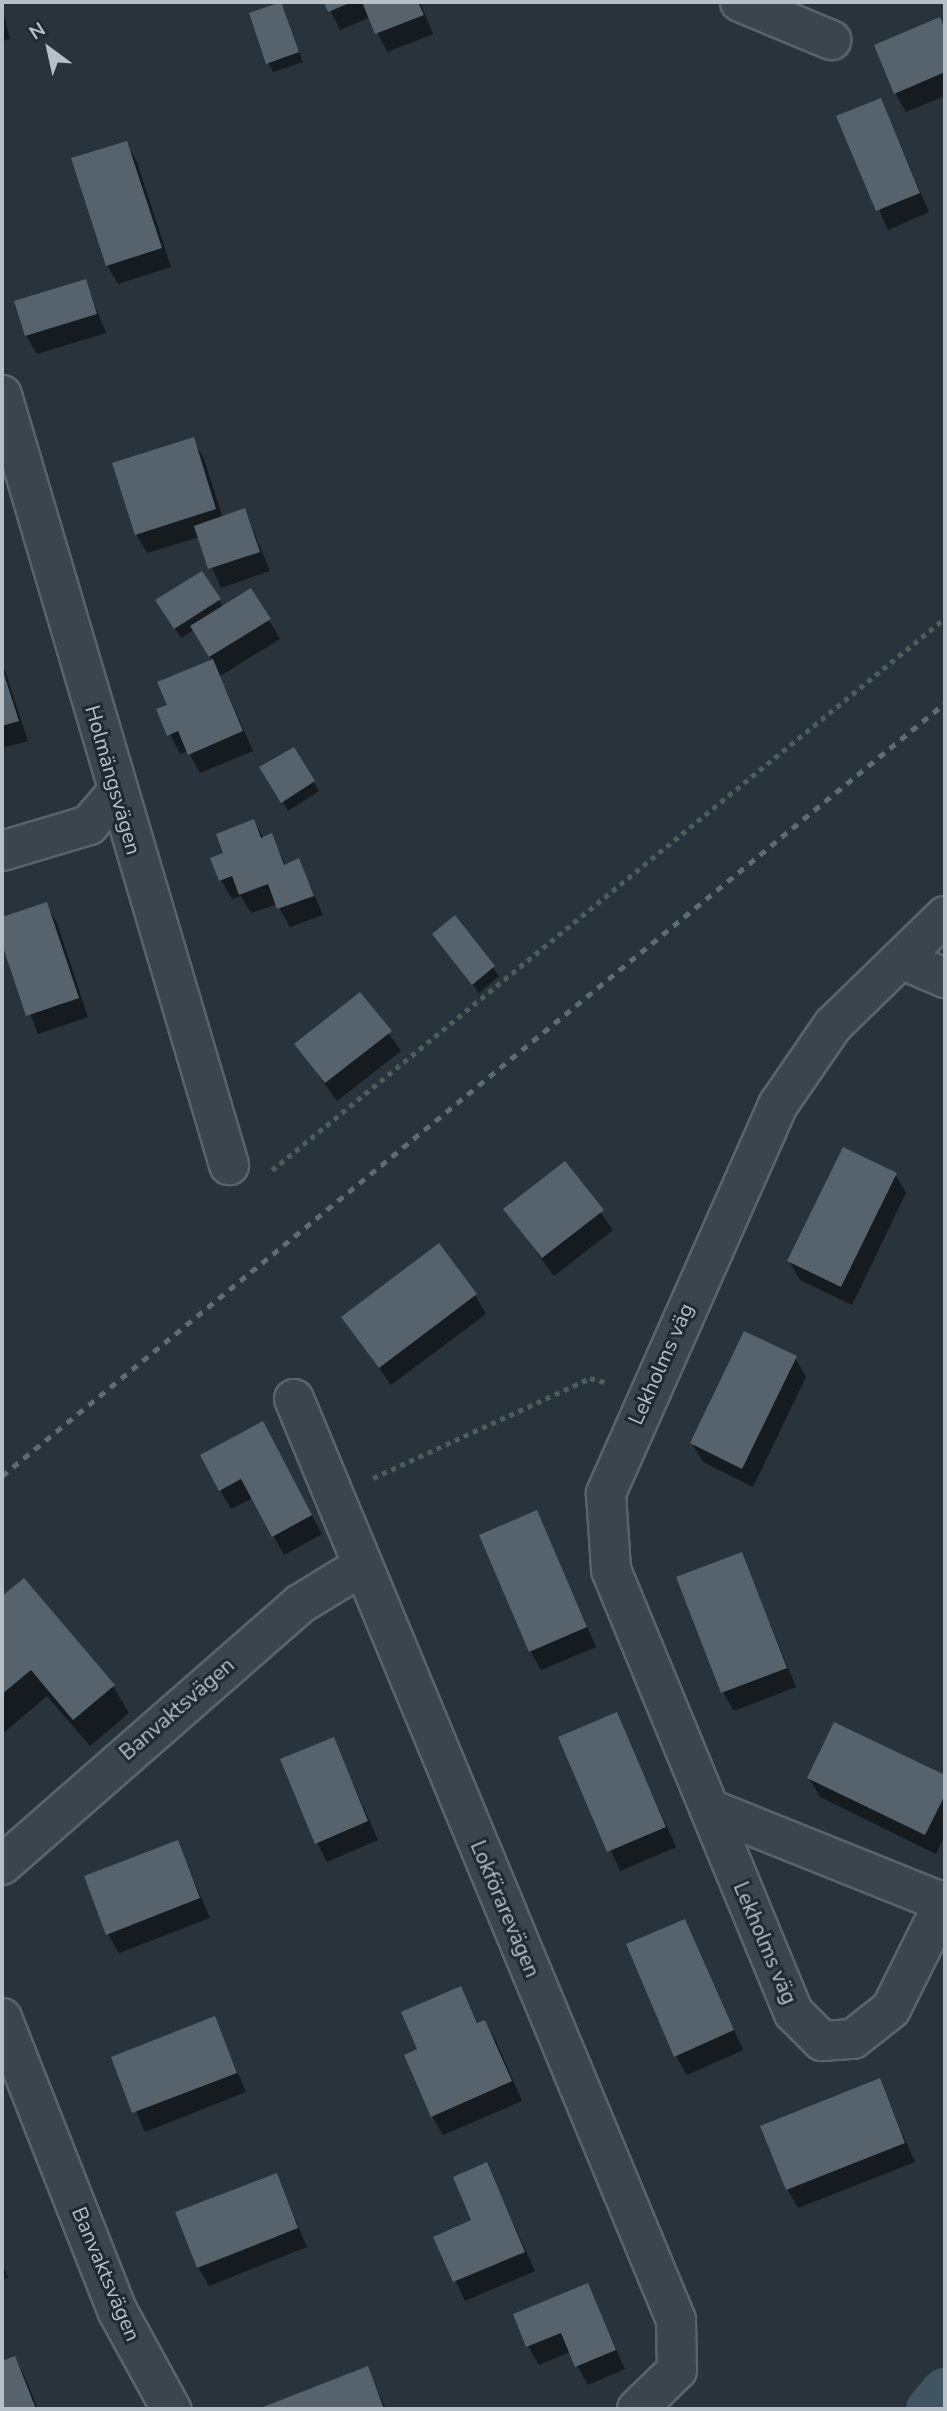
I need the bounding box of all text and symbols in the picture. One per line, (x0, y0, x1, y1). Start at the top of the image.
north arrow (14, 14, 84, 84)
text: N (25, 17, 51, 46)
street label: Holmängsvägen (80, 702, 146, 858)
street label: Lekholms väg (623, 1299, 699, 1429)
street label: Banvaktsvägen (115, 1652, 239, 1766)
street label: Lokförarevägen (465, 1837, 545, 1981)
street label: Lekholms väg (728, 1878, 802, 2008)
street label: Banvaktsvägen (66, 2203, 146, 2345)

